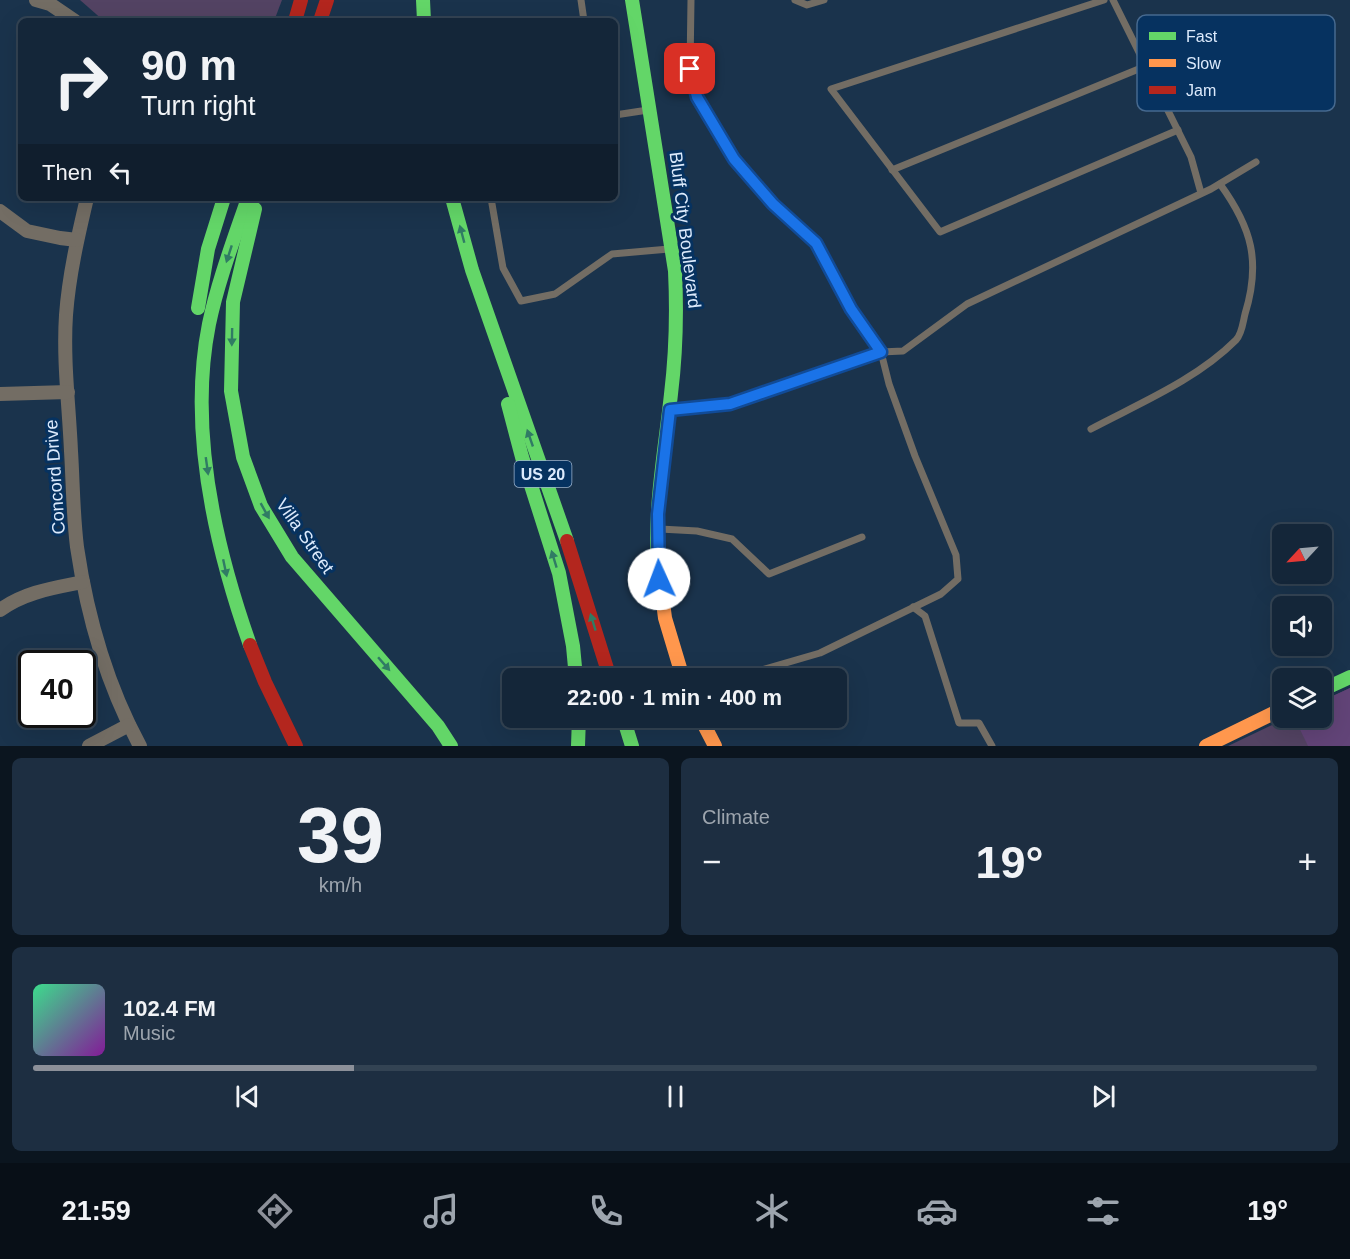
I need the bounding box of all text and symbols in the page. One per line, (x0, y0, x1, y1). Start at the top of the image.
legend (1137, 15, 1335, 111)
text: Fast (1186, 28, 1218, 45)
icon: right (42, 42, 120, 120)
text: 90 m (141, 42, 237, 89)
pin (664, 43, 715, 94)
icon: arrive (673, 52, 706, 85)
text: Slow (1186, 55, 1221, 72)
text: Jam (1186, 82, 1216, 99)
text: Turn right (141, 91, 256, 121)
street label: Bluff City Boulevard (665, 150, 705, 310)
icon: left (104, 156, 137, 189)
text: Then (42, 160, 92, 185)
one-way arrow (457, 225, 466, 243)
one-way arrow (224, 245, 234, 263)
one-way arrow (227, 328, 237, 347)
street label: Concord Drive (41, 419, 69, 535)
one-way arrow (525, 428, 535, 446)
one-way arrow (203, 457, 212, 476)
road number: US 20 (514, 461, 572, 487)
street label: Villa Street (272, 495, 338, 577)
one-way arrow (260, 503, 270, 520)
north arrow (1272, 524, 1332, 584)
map controls (1272, 524, 1332, 728)
position arrow (627, 547, 691, 611)
one-way arrow (549, 550, 558, 568)
one-way arrow (221, 558, 230, 577)
button: sound (1272, 596, 1332, 656)
one-way arrow (588, 613, 597, 631)
speed limit sign: 40 (18, 650, 96, 728)
one-way arrow (377, 657, 391, 672)
button: layers (1272, 668, 1332, 728)
text: 22:00 · 1 min · 400 m (567, 685, 782, 710)
text: 39 (297, 791, 384, 879)
text: Climate (702, 806, 770, 828)
text: 19° (975, 837, 1044, 888)
text: − (702, 843, 721, 880)
text: + (1298, 843, 1317, 880)
text: km/h (319, 874, 362, 896)
text: 102.4 FM (123, 996, 216, 1021)
text: Music (123, 1022, 175, 1044)
icon: previous (231, 1080, 264, 1113)
icon: pause (659, 1080, 692, 1113)
icon: next (1087, 1080, 1120, 1113)
icon: directions (254, 1190, 296, 1232)
icon: music (420, 1190, 462, 1232)
icon: phone (585, 1190, 627, 1232)
icon: climate (751, 1190, 793, 1232)
icon: car (916, 1190, 958, 1232)
icon: filters (1082, 1190, 1124, 1232)
text: 21:59 (62, 1196, 131, 1226)
text: 19° (1247, 1196, 1288, 1226)

